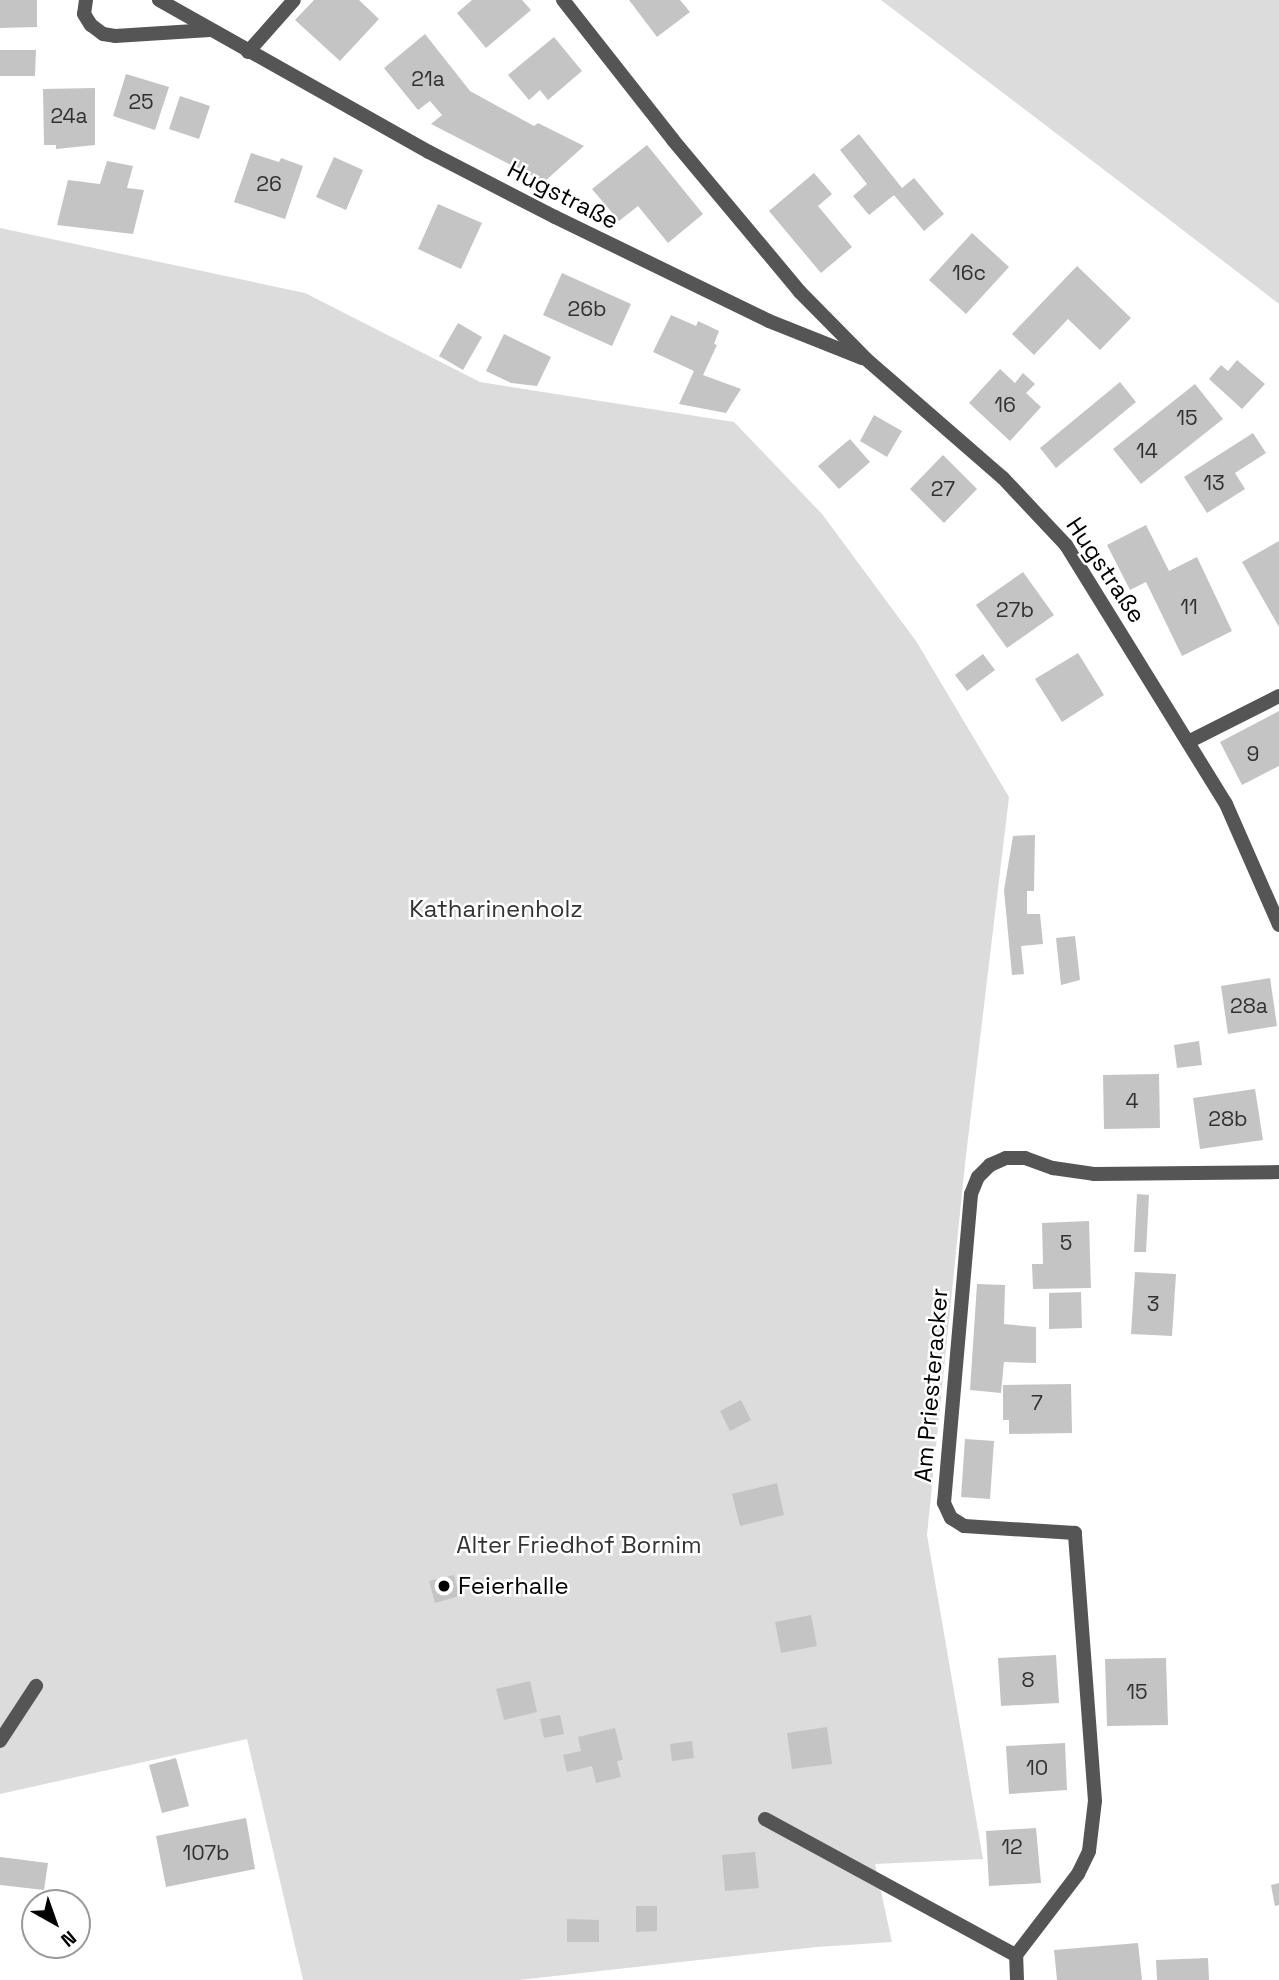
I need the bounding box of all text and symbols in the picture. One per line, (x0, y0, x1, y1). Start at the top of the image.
house number: 21a (411, 66, 445, 92)
house number: 25 (128, 89, 154, 115)
house number: 24a (50, 103, 88, 129)
street label: Hugstraße (503, 155, 623, 235)
house number: 26 (256, 171, 282, 197)
house number: 16c (952, 260, 986, 286)
house number: 26b (567, 296, 607, 322)
house number: 16 (994, 392, 1016, 418)
house number: 15 (1176, 405, 1198, 431)
house number: 14 (1136, 438, 1158, 464)
house number: 13 (1203, 470, 1225, 496)
house number: 27 (931, 476, 955, 502)
street label: Hugstraße (1060, 512, 1152, 628)
house number: 11 (1180, 594, 1198, 620)
house number: 27b (996, 597, 1034, 623)
house number: 9 (1247, 741, 1259, 767)
park label: Katharinenholz (409, 895, 583, 923)
house number: 28a (1230, 993, 1268, 1019)
house number: 4 (1125, 1088, 1139, 1114)
house number: 28b (1208, 1106, 1248, 1132)
house number: 5 (1060, 1230, 1072, 1256)
street label: Am Priesteracker (908, 1287, 954, 1483)
house number: 3 (1147, 1291, 1159, 1317)
house number: 7 (1031, 1390, 1043, 1416)
park label: Alter Friedhof Bornim (456, 1531, 702, 1559)
place label: Feierhalle (458, 1572, 569, 1600)
marker: Feierhalle (436, 1578, 452, 1594)
house number: 8 (1021, 1667, 1035, 1693)
house number: 15 (1126, 1679, 1148, 1705)
house number: 10 (1026, 1755, 1048, 1781)
house number: 12 (1001, 1834, 1023, 1860)
house number: 107b (182, 1840, 230, 1866)
north arrow (21, 1889, 91, 1959)
text: N (56, 1925, 81, 1953)

